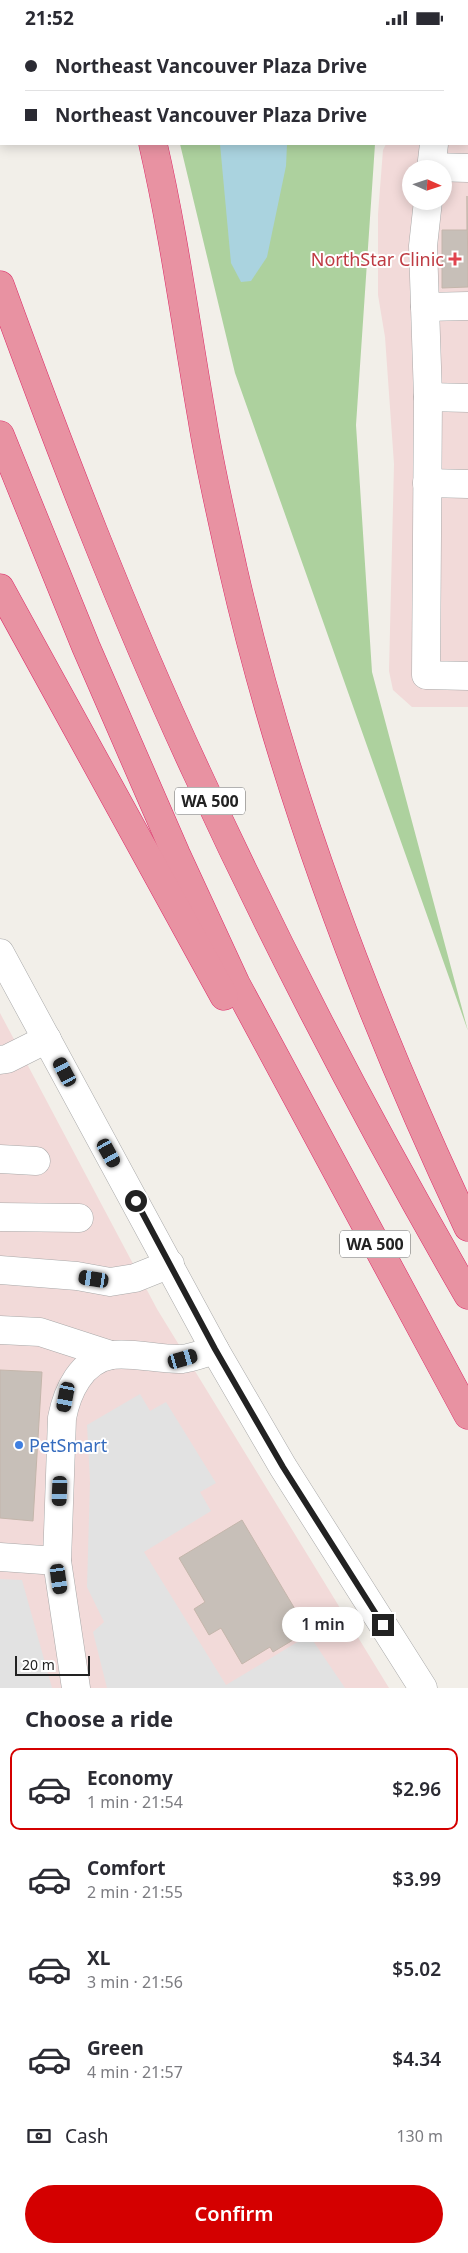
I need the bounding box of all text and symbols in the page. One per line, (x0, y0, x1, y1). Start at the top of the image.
text: 21:52 (25, 5, 74, 31)
text: Northeast Vancouver Plaza Drive (55, 53, 367, 79)
text: Northeast Vancouver Plaza Drive (55, 102, 367, 128)
north arrow (402, 160, 452, 210)
map controls (402, 160, 452, 210)
place label: NorthStar Clinic (311, 247, 444, 271)
marker: NorthStar Clinic (448, 252, 462, 266)
road number: WA 500 (175, 787, 245, 814)
car (51, 1055, 78, 1089)
car (95, 1136, 122, 1170)
route start (125, 1190, 147, 1212)
road number: WA 500 (340, 1231, 410, 1257)
car (78, 1269, 109, 1289)
car (166, 1348, 199, 1370)
car (55, 1381, 76, 1413)
place label: PetSmart (29, 1433, 108, 1457)
marker: PetSmart (13, 1439, 25, 1451)
car (51, 1476, 68, 1506)
car (49, 1563, 68, 1595)
callout: 1 min (283, 1607, 366, 1643)
text: 1 min (301, 1613, 345, 1635)
route end (372, 1614, 394, 1636)
scale bar (15, 1653, 90, 1676)
text: 20 m (22, 1655, 55, 1674)
text: Choose a ride (25, 1703, 173, 1733)
text: Economy (87, 1765, 173, 1791)
icon: car (27, 1767, 72, 1812)
text: $2.96 (392, 1776, 441, 1802)
text: 1 min · 21:54 (87, 1791, 183, 1813)
text: Comfort (87, 1855, 166, 1881)
icon: car (27, 1857, 72, 1902)
text: $3.99 (392, 1866, 441, 1892)
text: 2 min · 21:55 (87, 1881, 183, 1903)
text: XL (87, 1945, 110, 1971)
icon: car (27, 1947, 72, 1992)
text: $5.02 (392, 1956, 441, 1982)
text: 3 min · 21:56 (87, 1971, 183, 1993)
text: Green (87, 2035, 144, 2061)
icon: car (27, 2037, 72, 2082)
text: $4.34 (392, 2046, 441, 2072)
text: 4 min · 21:57 (87, 2061, 183, 2083)
icon: cash (25, 2122, 53, 2150)
text: Cash (65, 2123, 109, 2149)
text: 130 m (396, 2125, 443, 2147)
button: Confirm (25, 2185, 443, 2243)

